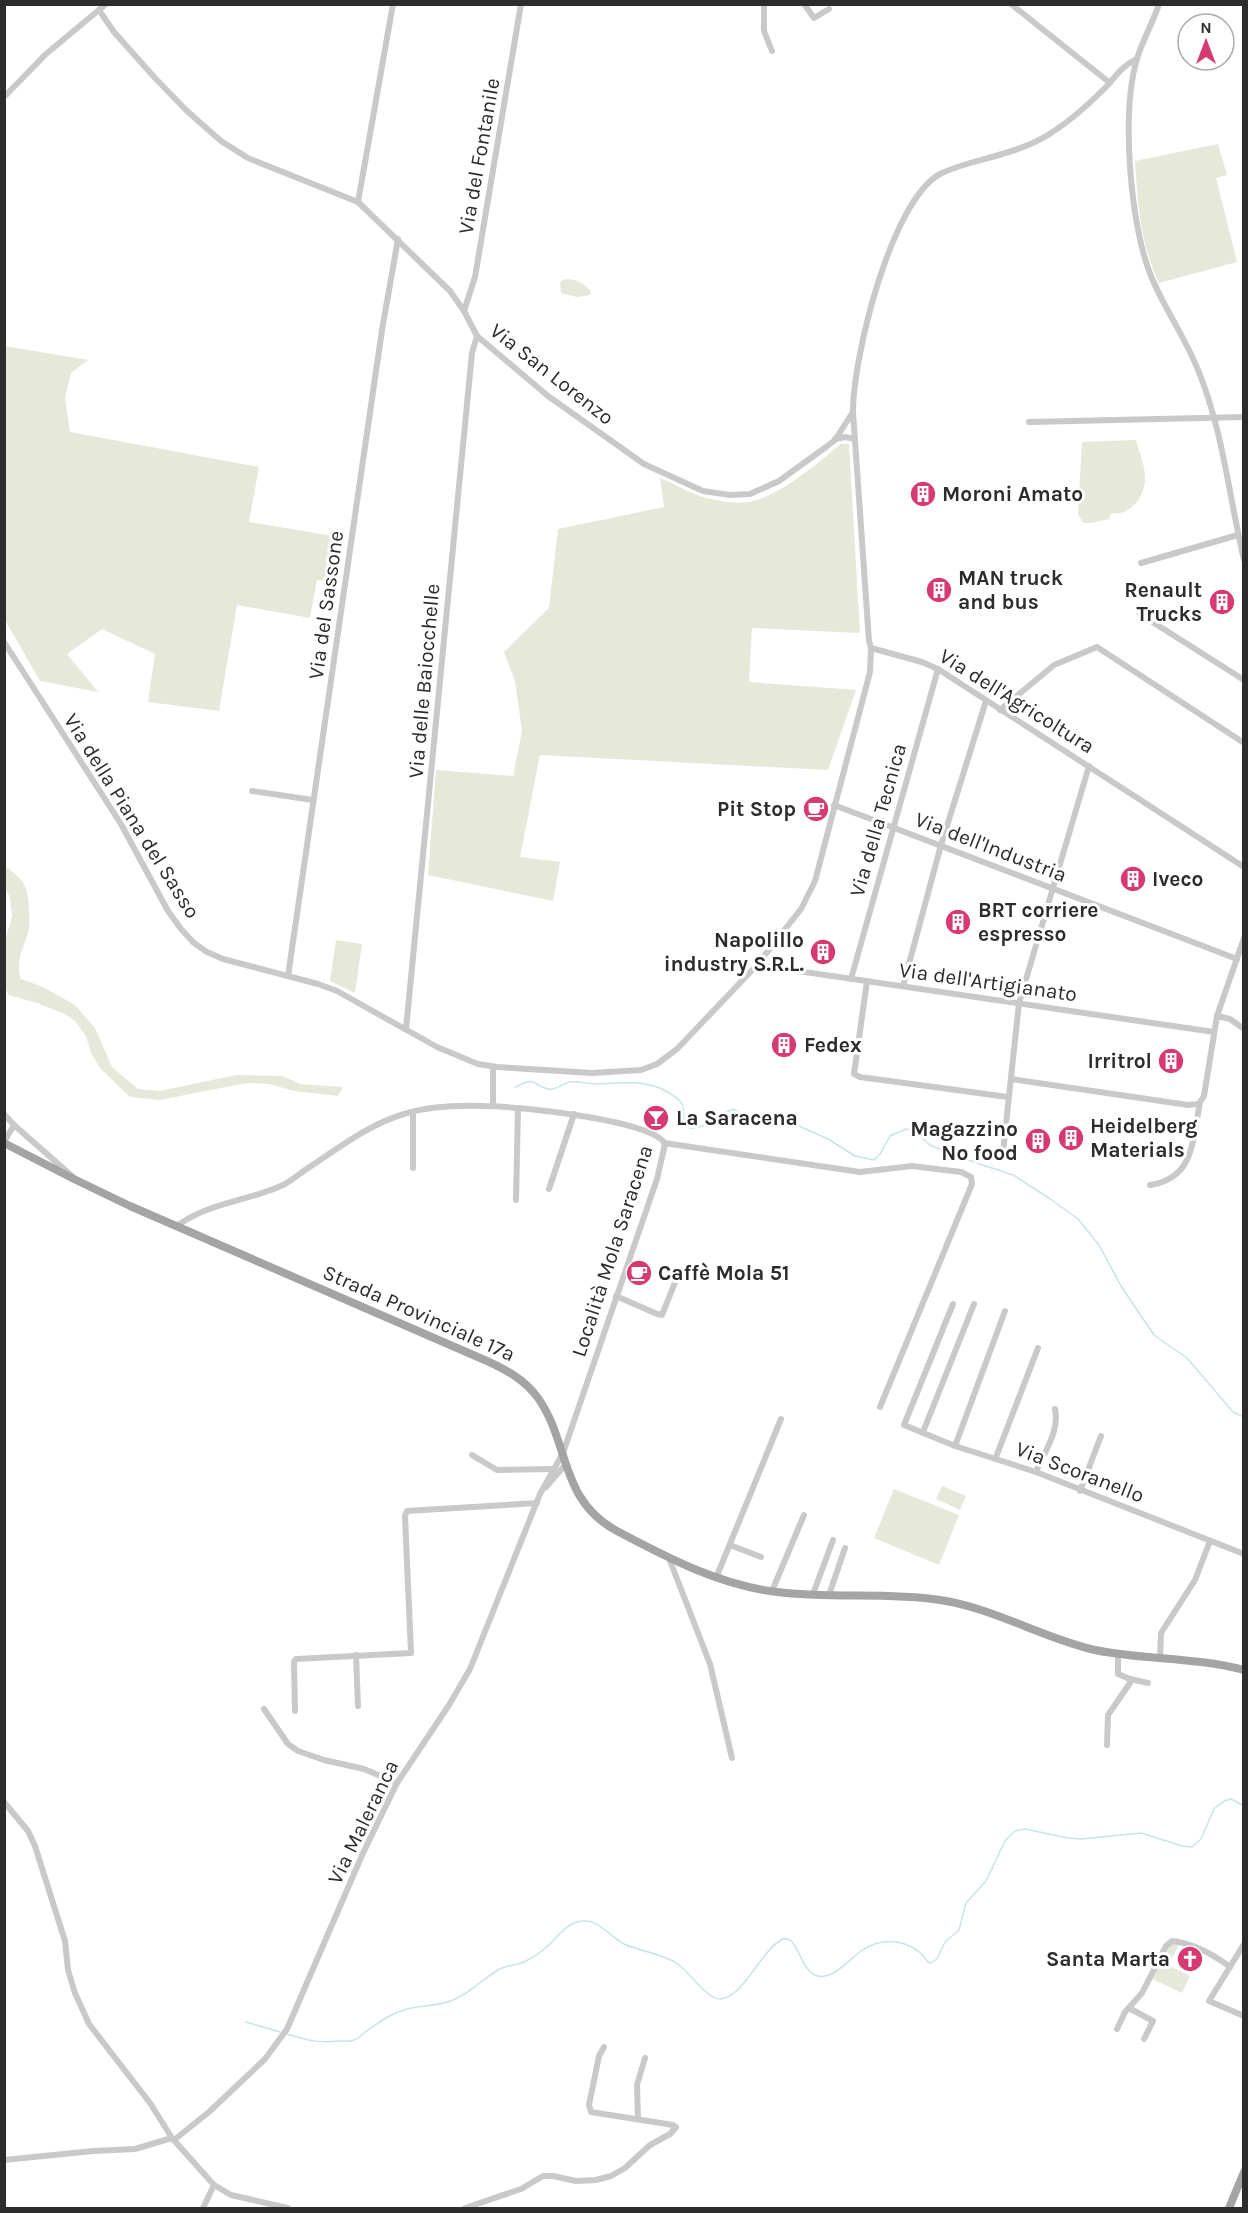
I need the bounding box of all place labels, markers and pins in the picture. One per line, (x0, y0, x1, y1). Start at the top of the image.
building icon: Moroni Amato (908, 479, 938, 509)
place label: Moroni Amato (942, 482, 1083, 506)
place label: MAN truck and bus (958, 566, 1064, 614)
building icon: MAN truck and bus (924, 575, 954, 605)
place label: Renault Trucks (1124, 578, 1202, 626)
building icon: Renault Trucks (1207, 587, 1237, 617)
cafe icon: Pit Stop (801, 794, 831, 824)
place label: Pit Stop (717, 797, 796, 821)
building icon: Iveco (1118, 864, 1148, 894)
place label: Iveco (1152, 867, 1203, 891)
place label: BRT corriere espresso (978, 898, 1098, 946)
building icon: BRT corriere espresso (943, 907, 973, 937)
place label: Napolillo industry S.R.L. (664, 928, 804, 976)
building icon: Napolillo industry S.R.L. (808, 937, 838, 967)
building icon: Fedex (769, 1030, 799, 1060)
place label: Fedex (804, 1033, 862, 1057)
building icon: Irritrol (1156, 1046, 1186, 1076)
place label: Irritrol (1087, 1049, 1152, 1073)
bar icon: La Saracena (641, 1103, 671, 1133)
place label: La Saracena (676, 1106, 798, 1130)
place label: Heidelberg Materials (1090, 1114, 1198, 1162)
place label: Magazzino No food (910, 1117, 1018, 1165)
building icon: Heidelberg Materials (1056, 1123, 1086, 1153)
building icon: Magazzino No food (1023, 1126, 1053, 1156)
cafe icon: Caffè Mola 51 (624, 1258, 654, 1288)
place label: Caffè Mola 51 (658, 1261, 789, 1285)
church icon: Santa Marta (1175, 1944, 1205, 1974)
place label: Santa Marta (1046, 1947, 1170, 1971)

